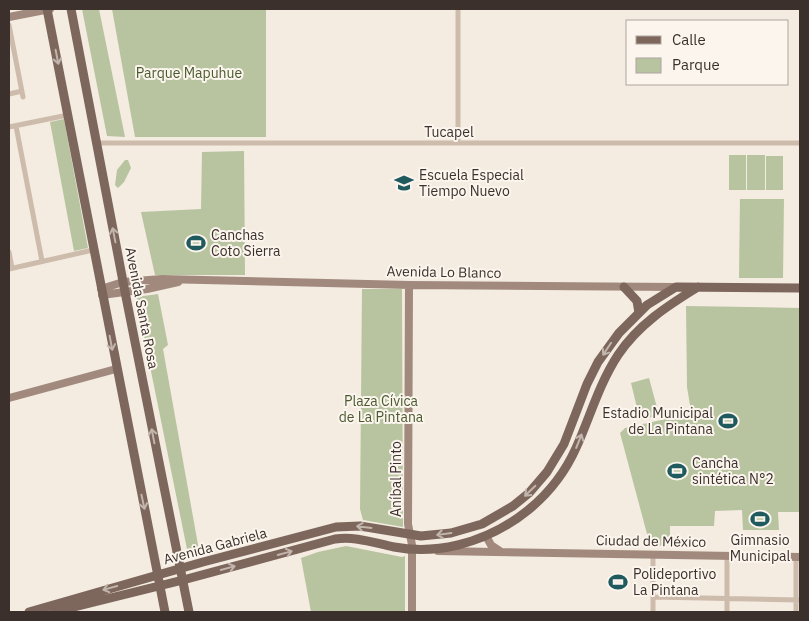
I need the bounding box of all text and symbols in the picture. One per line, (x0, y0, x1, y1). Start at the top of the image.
legend (626, 20, 789, 85)
text: Calle (672, 30, 706, 49)
one-way arrow (52, 49, 62, 65)
text: Parque (672, 55, 720, 74)
park label: Parque Mapuhue (136, 64, 243, 82)
street label: Tucapel (424, 123, 474, 141)
place label: Escuela Especial Tiempo Nuevo (419, 166, 524, 200)
school or university icon: Escuela Especial Tiempo Nuevo (393, 172, 415, 194)
place label: Canchas Coto Sierra (211, 226, 281, 260)
one-way arrow (109, 227, 118, 243)
sports icon: Canchas Coto Sierra (185, 232, 207, 254)
street label: Avenida Santa Rosa (121, 246, 163, 371)
street label: Avenida Lo Blanco (387, 262, 502, 282)
one-way arrow (107, 335, 116, 351)
one-way arrow (602, 342, 612, 356)
park label: Plaza Cívica de La Pintana (339, 392, 424, 426)
place label: Estadio Municipal de La Pintana (602, 404, 714, 438)
sports icon: Estadio Municipal de La Pintana (717, 410, 739, 432)
one-way arrow (148, 428, 158, 444)
one-way arrow (575, 434, 584, 449)
street label: Aníbal Pinto (387, 441, 405, 517)
place label: Cancha sintética N°2 (692, 454, 774, 488)
sports icon: Cancha sintética N°2 (666, 460, 688, 482)
one-way arrow (524, 485, 536, 497)
one-way arrow (139, 494, 148, 510)
sports icon: Gimnasio Municipal (749, 508, 771, 530)
one-way arrow (357, 522, 373, 532)
street label: Avenida Gabriela (161, 523, 269, 568)
one-way arrow (436, 529, 452, 539)
street label: Ciudad de México (596, 531, 707, 551)
place label: Gimnasio Municipal (730, 531, 791, 565)
one-way arrow (276, 547, 292, 557)
one-way arrow (220, 563, 236, 572)
place label: Polideportivo La Pintana (633, 565, 717, 599)
sports icon: Polideportivo La Pintana (607, 571, 629, 593)
one-way arrow (102, 584, 118, 594)

